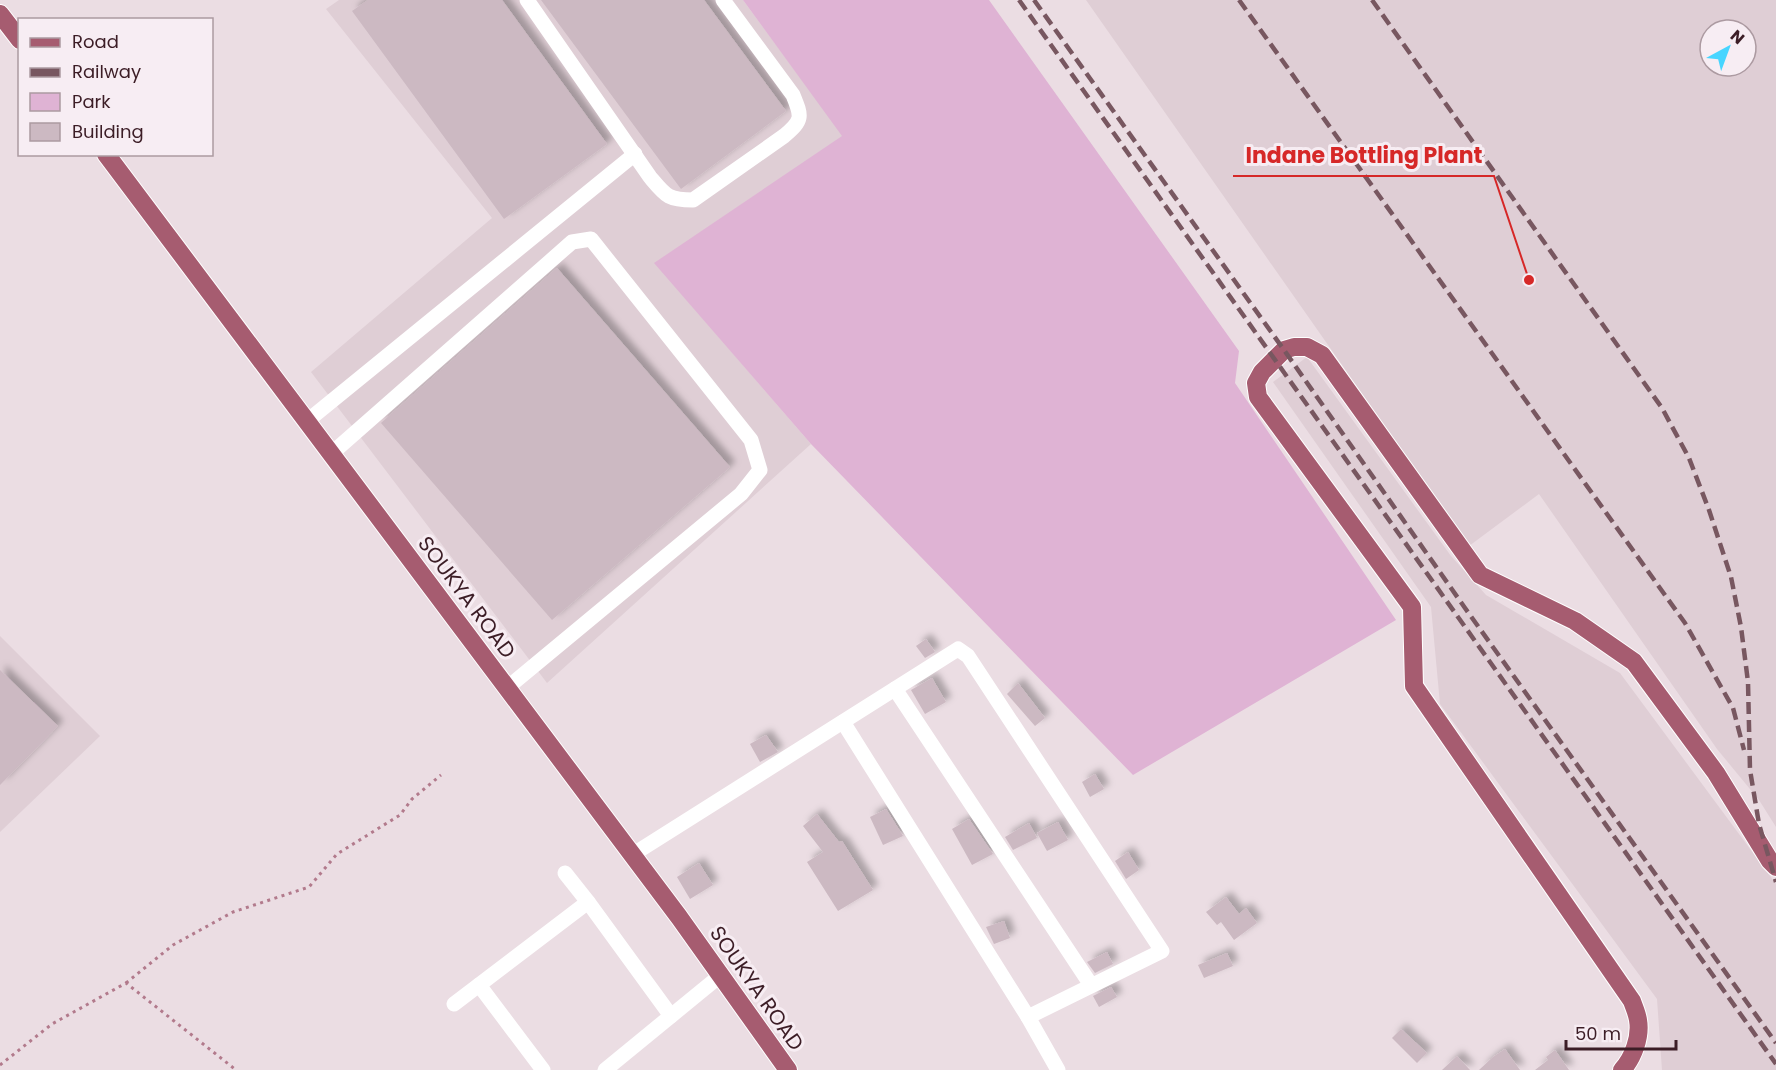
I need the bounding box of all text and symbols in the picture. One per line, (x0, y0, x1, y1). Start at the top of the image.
legend (18, 18, 213, 156)
north arrow (1698, 18, 1758, 78)
text: N (1725, 24, 1750, 50)
text: Road (72, 29, 119, 54)
text: Railway (72, 59, 141, 84)
text: Park (72, 89, 111, 114)
text: Building (72, 119, 144, 144)
callout: Indane Bottling Plant (1233, 136, 1494, 176)
text: Indane Bottling Plant (1246, 140, 1483, 171)
street label: SOUKYA ROAD (412, 530, 522, 664)
street label: SOUKYA ROAD (703, 920, 811, 1056)
scale bar (1566, 1013, 1676, 1051)
text: 50 m (1575, 1021, 1621, 1046)

